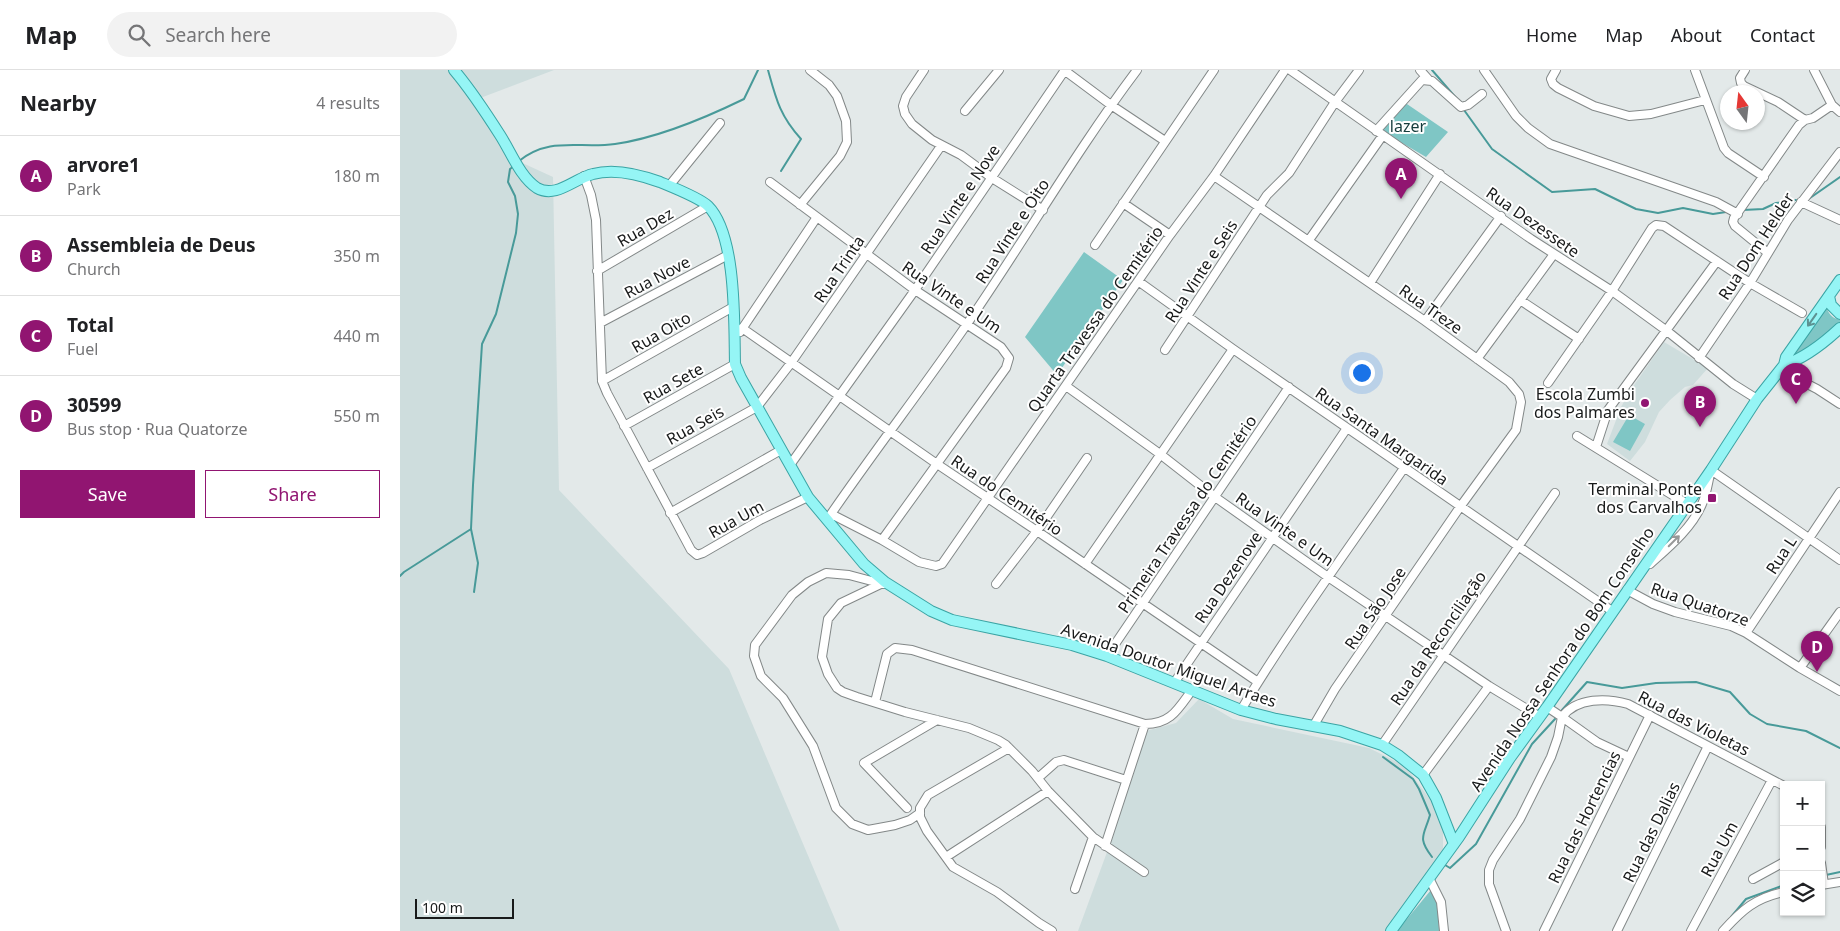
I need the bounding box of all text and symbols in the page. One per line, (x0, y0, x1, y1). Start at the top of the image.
search box (107, 12, 457, 57)
text: Map (25, 18, 77, 51)
icon: search (125, 21, 153, 49)
text: Search here (165, 22, 271, 48)
text: Home (1526, 23, 1577, 47)
text: Map (1605, 23, 1643, 47)
text: About (1671, 23, 1722, 47)
text: Contact (1750, 23, 1815, 47)
north arrow (1720, 85, 1765, 130)
text: Nearby (20, 89, 96, 117)
text: 4 results (316, 92, 380, 114)
park label: lazer (1390, 115, 1427, 137)
street label: Rua Vinte e Nove (915, 140, 1005, 258)
text: arvore1 (67, 152, 140, 178)
pin: A (1385, 158, 1417, 199)
text: A (30, 165, 42, 187)
text: 180 m (333, 165, 380, 187)
street label: Rua Vinte e Oito (970, 174, 1054, 288)
text: Park (67, 178, 101, 200)
street label: Rua Dezessete (1482, 182, 1584, 262)
street label: Rua Dom Helder (1713, 188, 1799, 304)
street label: Rua Dez (613, 202, 677, 252)
street label: Rua Vinte e Seis (1160, 215, 1242, 327)
street label: Quarta Travessa do Cemitério (1022, 221, 1168, 417)
street label: Rua Trinta (809, 231, 869, 307)
text: Assembleia de Deus (67, 232, 256, 258)
text: B (31, 245, 41, 267)
text: 350 m (333, 245, 380, 267)
street label: Rua Nove (620, 250, 694, 304)
street label: Rua Vinte e Um (898, 256, 1006, 338)
text: Church (67, 258, 121, 280)
street label: Rua Treze (1395, 279, 1467, 339)
street label: Rua Oito (627, 306, 695, 358)
text: Total (67, 312, 114, 338)
one-way arrow (1807, 313, 1817, 327)
text: C (31, 325, 41, 347)
text: 440 m (333, 325, 380, 347)
text: Fuel (67, 338, 98, 360)
street label: Rua Sete (639, 357, 707, 409)
your location (1349, 360, 1375, 386)
pin: C (1780, 363, 1812, 404)
street label: Rua Santa Margarida (1311, 382, 1453, 490)
place label: Escola Zumbi dos Palmares (1534, 383, 1635, 423)
pin: B (1684, 386, 1716, 427)
text: 30599 (67, 392, 121, 418)
marker: Escola Zumbi dos Palmares (1639, 397, 1651, 409)
street label: Rua Seis (662, 400, 728, 450)
text: D (30, 405, 42, 427)
text: 550 m (333, 405, 380, 427)
street label: Primeira Travessa do Cemitério (1112, 411, 1262, 617)
text: Bus stop · Rua Quatorze (67, 418, 248, 440)
street label: Rua do Cemitério (947, 450, 1067, 540)
button: Save (20, 470, 195, 518)
button: Share (205, 470, 380, 518)
place label: Terminal Ponte dos Carvalhos (1588, 478, 1702, 518)
street label: Rua Vinte e Um (1231, 487, 1339, 571)
marker: Terminal Ponte dos Carvalhos (1706, 492, 1718, 504)
street label: Rua Um (705, 495, 767, 543)
street label: Avenida Nossa Senhora do Bom Conselho (1465, 523, 1659, 795)
street label: Rua Dezenove (1189, 527, 1267, 627)
street label: Rua L (1761, 532, 1801, 578)
one-way arrow (1668, 535, 1681, 547)
street label: Rua São Jose (1339, 562, 1411, 654)
street label: Rua da Reconciliação (1385, 567, 1491, 709)
street label: Rua Quatorze (1648, 577, 1752, 631)
street label: Avenida Doutor Miguel Arraes (1058, 618, 1280, 712)
pin: D (1801, 631, 1833, 672)
street label: Rua das Violetas (1634, 685, 1754, 761)
street label: Rua das Hortencias (1542, 747, 1626, 887)
street label: Rua das Dalias (1617, 778, 1685, 886)
map controls (1780, 781, 1825, 916)
button: + (1780, 781, 1825, 826)
street label: Rua Um (1695, 818, 1743, 880)
button: − (1780, 826, 1825, 871)
button: layers (1780, 871, 1825, 916)
scale bar (415, 896, 514, 919)
text: 100 m (422, 898, 463, 917)

